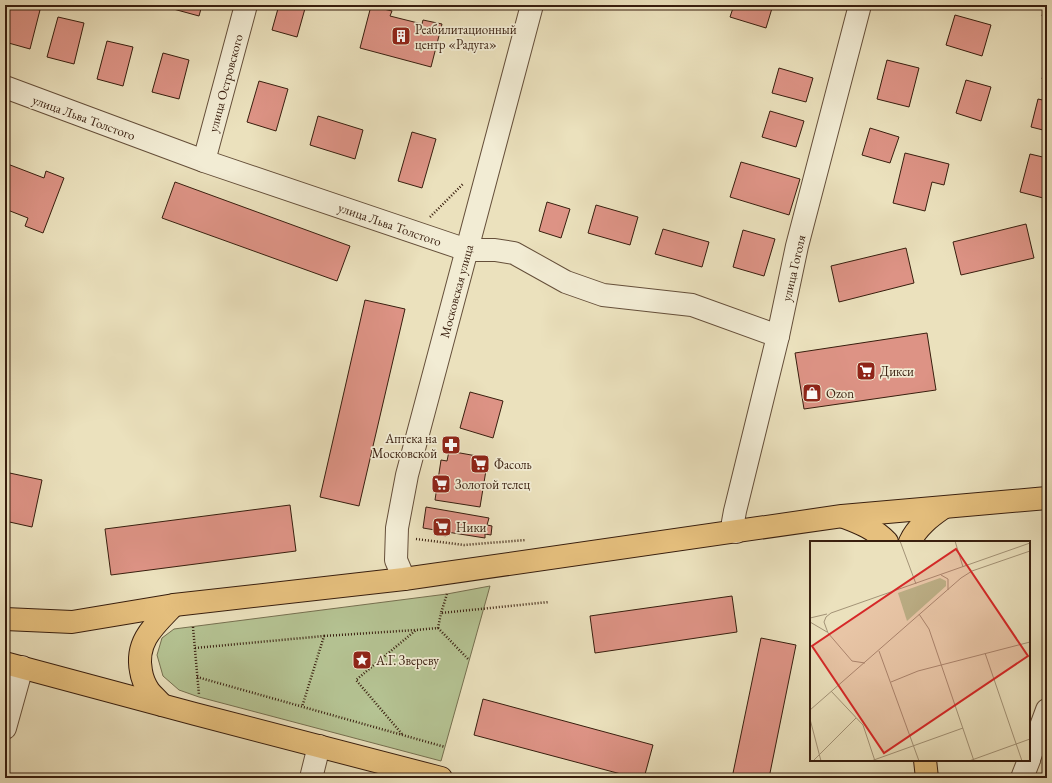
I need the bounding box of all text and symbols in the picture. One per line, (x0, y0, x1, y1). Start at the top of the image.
place label: Реабилитационный центр «Радуга» (415, 21, 517, 53)
building icon: Реабилитационный центр «Радуга» (390, 25, 412, 47)
street label: улица Островского (204, 32, 247, 134)
street label: улица Льва Толстого (30, 91, 138, 144)
street label: улица Льва Толстого (336, 199, 444, 250)
street label: улица Гоголя (778, 233, 809, 303)
street label: Московская улица (436, 242, 477, 340)
supermarket icon: Дикси (855, 360, 877, 382)
place label: Дикси (880, 363, 914, 380)
shop icon: Ozon (801, 382, 823, 404)
place label: Ozon (826, 385, 854, 402)
place label: Аптека на Московской (372, 430, 438, 462)
pharmacy icon: Аптека на Московской (440, 434, 462, 456)
supermarket icon: Фасоль (469, 453, 491, 475)
place label: Фасоль (494, 456, 532, 473)
supermarket icon: Золотой телец (430, 473, 452, 495)
place label: Золотой телец (455, 476, 530, 493)
supermarket icon: Ники (431, 516, 453, 538)
place label: Ники (456, 519, 487, 536)
inset map (810, 541, 1030, 761)
place icon: А.Г. Звереву (351, 649, 373, 671)
place label: А.Г. Звереву (375, 652, 439, 669)

